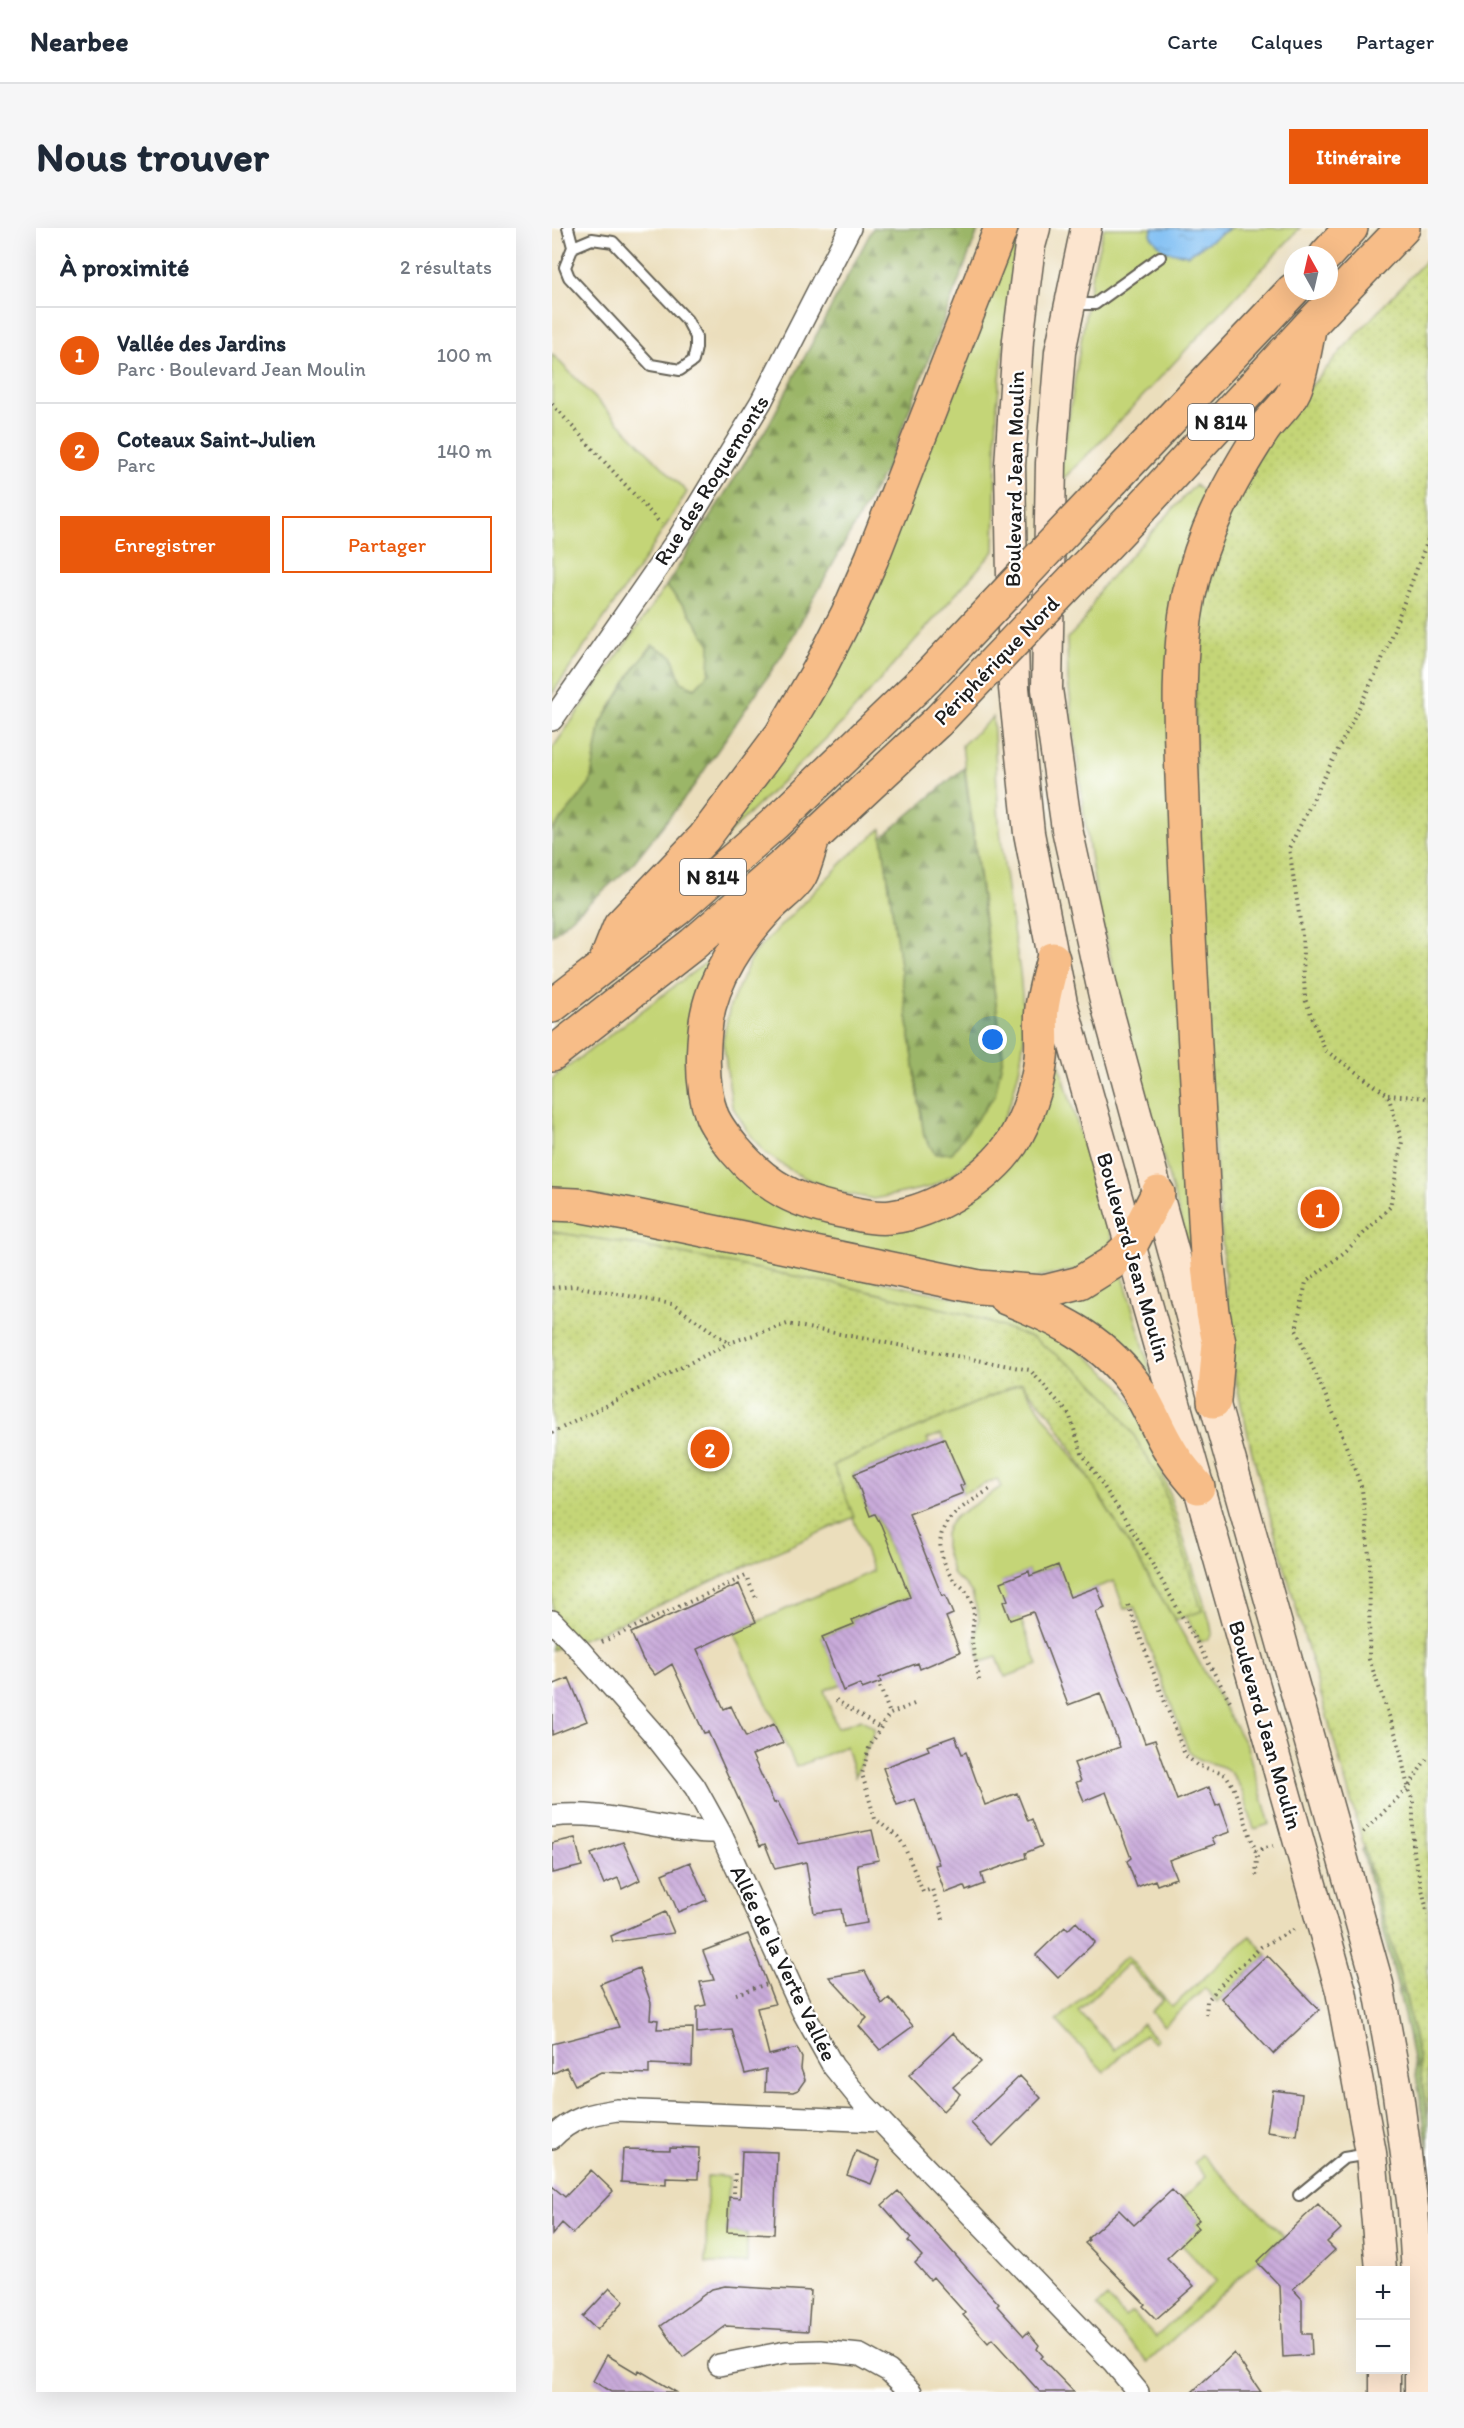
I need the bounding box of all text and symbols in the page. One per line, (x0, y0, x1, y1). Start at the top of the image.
text: Nearbee (30, 24, 129, 58)
text: Carte (1167, 29, 1218, 54)
text: Calques (1251, 29, 1323, 54)
text: Partager (1356, 29, 1434, 54)
button: Itinéraire (1289, 129, 1428, 184)
text: Nous trouver (36, 131, 269, 182)
north arrow (1284, 246, 1338, 300)
text: À proximité (60, 251, 189, 283)
text: 2 résultats (400, 255, 492, 279)
text: Vallée des Jardins (117, 330, 286, 357)
text: 1 (75, 343, 84, 367)
text: 100 m (437, 343, 492, 367)
text: Parc · Boulevard Jean Moulin (117, 357, 366, 381)
street label: Boulevard Jean Moulin (999, 370, 1030, 587)
street label: Rue des Roquemonts (648, 390, 775, 571)
road number: N 814 (1188, 404, 1254, 440)
text: Coteaux Saint-Julien (117, 426, 316, 453)
text: 2 (74, 439, 85, 463)
text: 140 m (437, 439, 492, 463)
text: Parc (117, 453, 155, 477)
button: Enregistrer (60, 516, 270, 573)
button: Partager (282, 516, 492, 573)
street label: Périphérique Nord (928, 590, 1065, 731)
road number: N 814 (680, 859, 746, 895)
your location (978, 1025, 1007, 1054)
street label: Boulevard Jean Moulin (1091, 1149, 1176, 1365)
pin: 1 (1300, 1186, 1340, 1232)
pin: 2 (690, 1426, 730, 1472)
street label: Boulevard Jean Moulin (1223, 1617, 1308, 1833)
street label: Allée de la Verte Vallée (724, 1861, 843, 2066)
map controls (1356, 2266, 1410, 2374)
button: + (1356, 2266, 1410, 2320)
button: − (1356, 2320, 1410, 2374)

